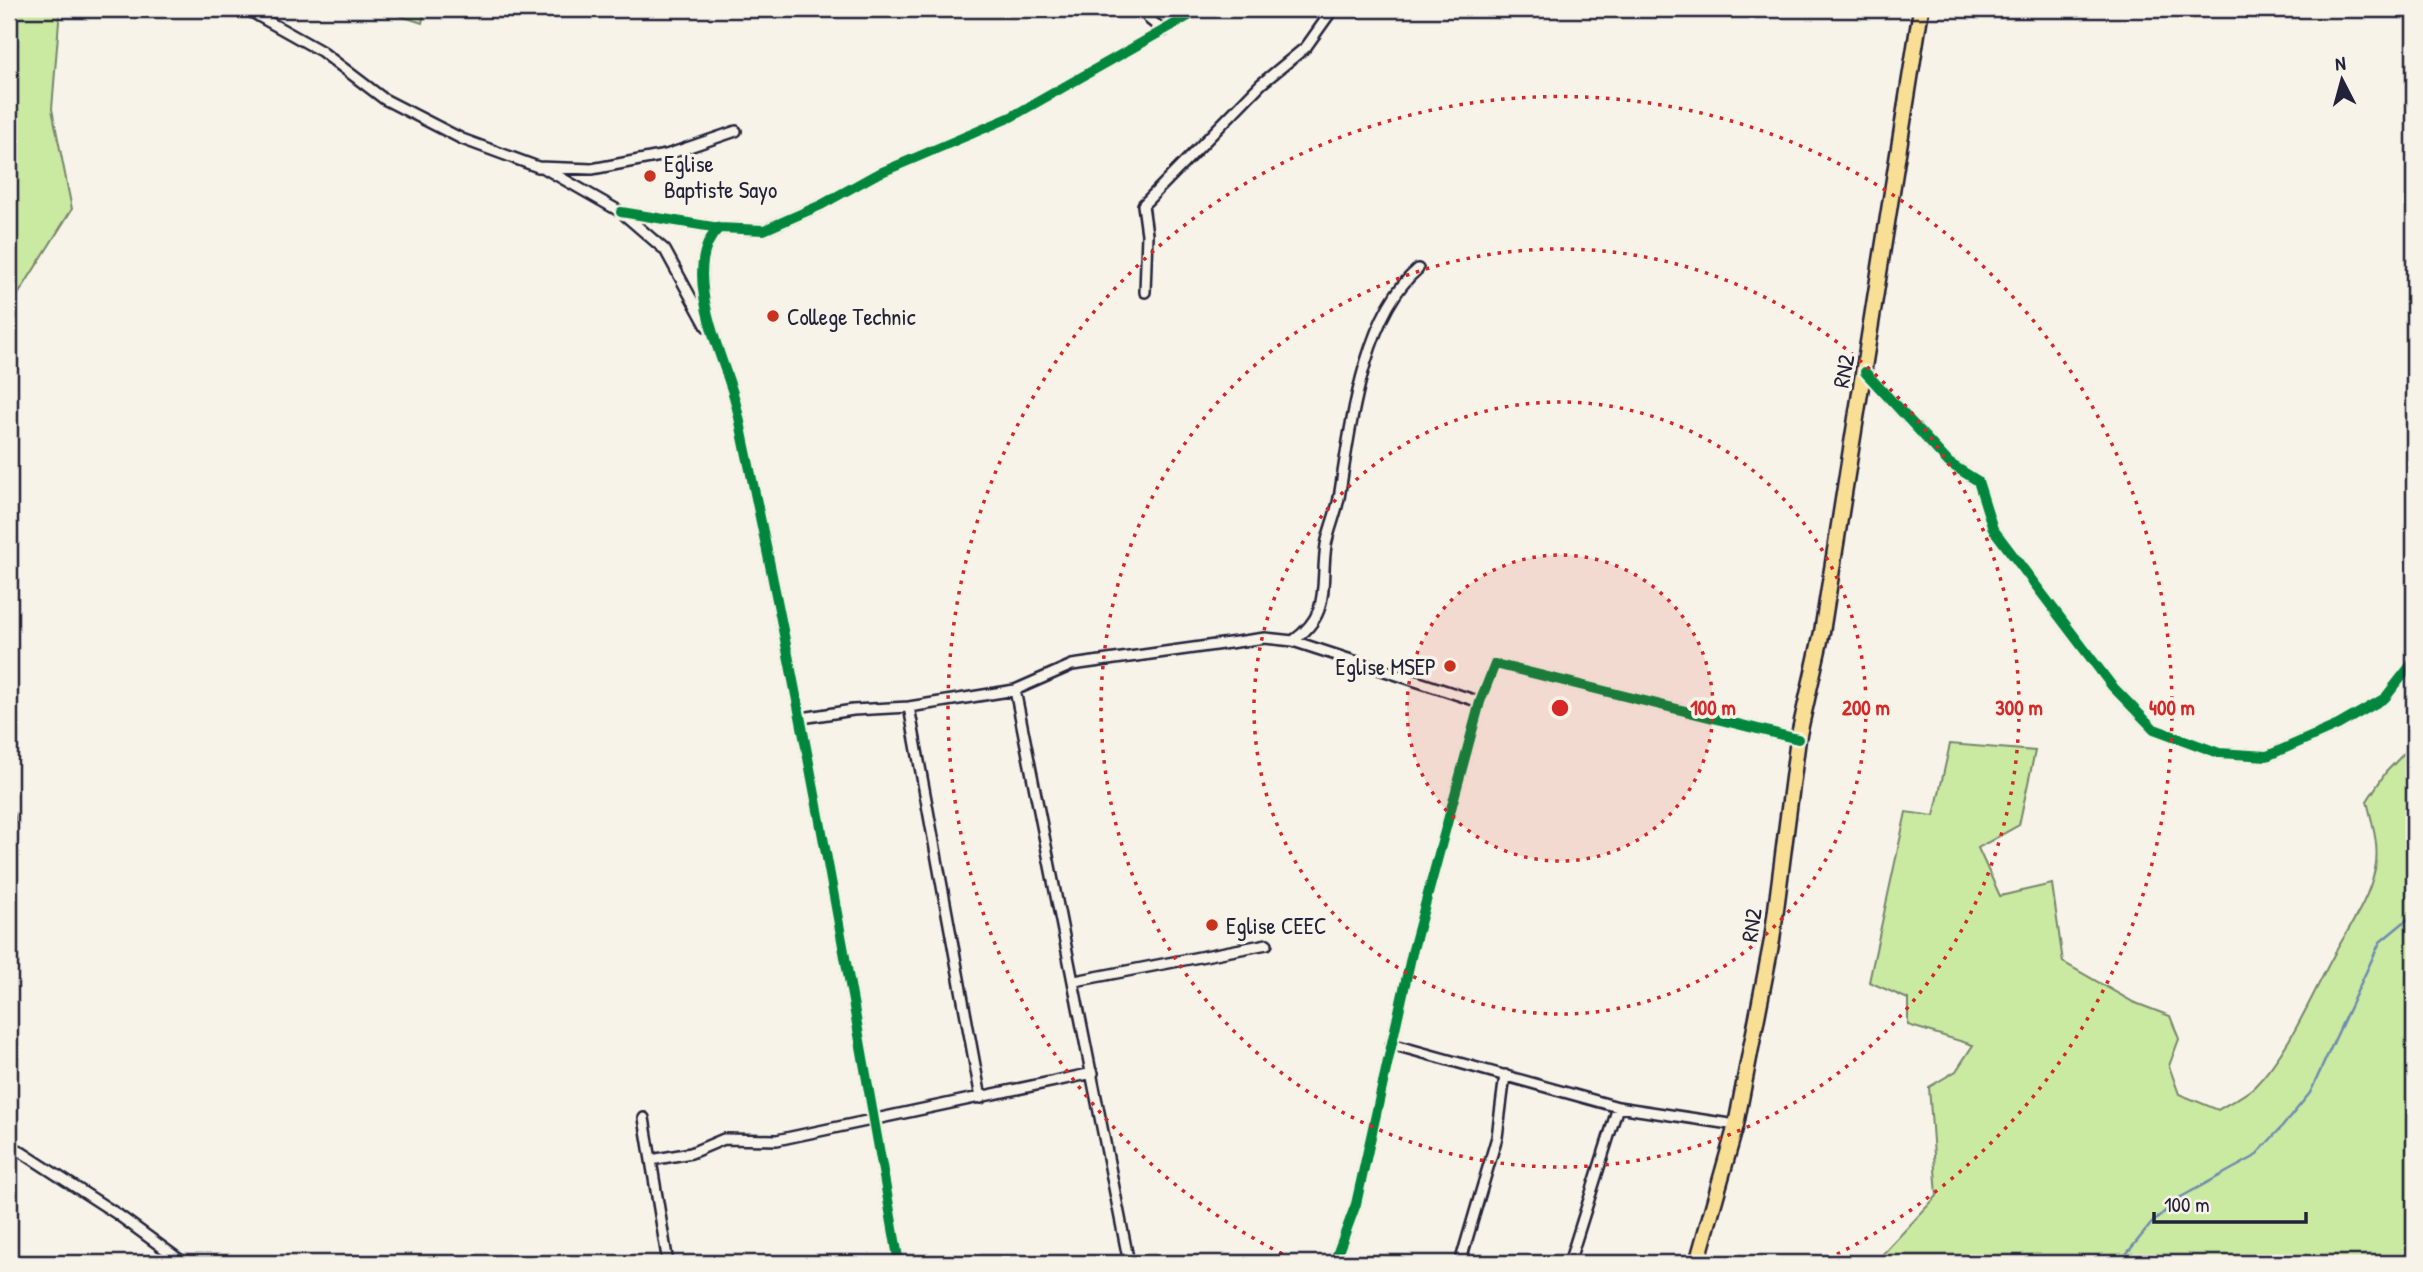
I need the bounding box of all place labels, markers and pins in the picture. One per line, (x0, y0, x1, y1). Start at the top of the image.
place label: Eglise Baptiste Sayo (664, 148, 777, 205)
marker: Eglise Baptiste Sayo (642, 168, 658, 184)
place label: College Technic (787, 301, 916, 332)
marker: College Technic (765, 308, 781, 324)
place label: Eglise MSEP (1336, 651, 1436, 682)
marker: Eglise MSEP (1442, 658, 1458, 674)
centre of rings (1548, 696, 1572, 720)
place label: Eglise CEEC (1226, 910, 1327, 941)
marker: Eglise CEEC (1204, 917, 1220, 933)

